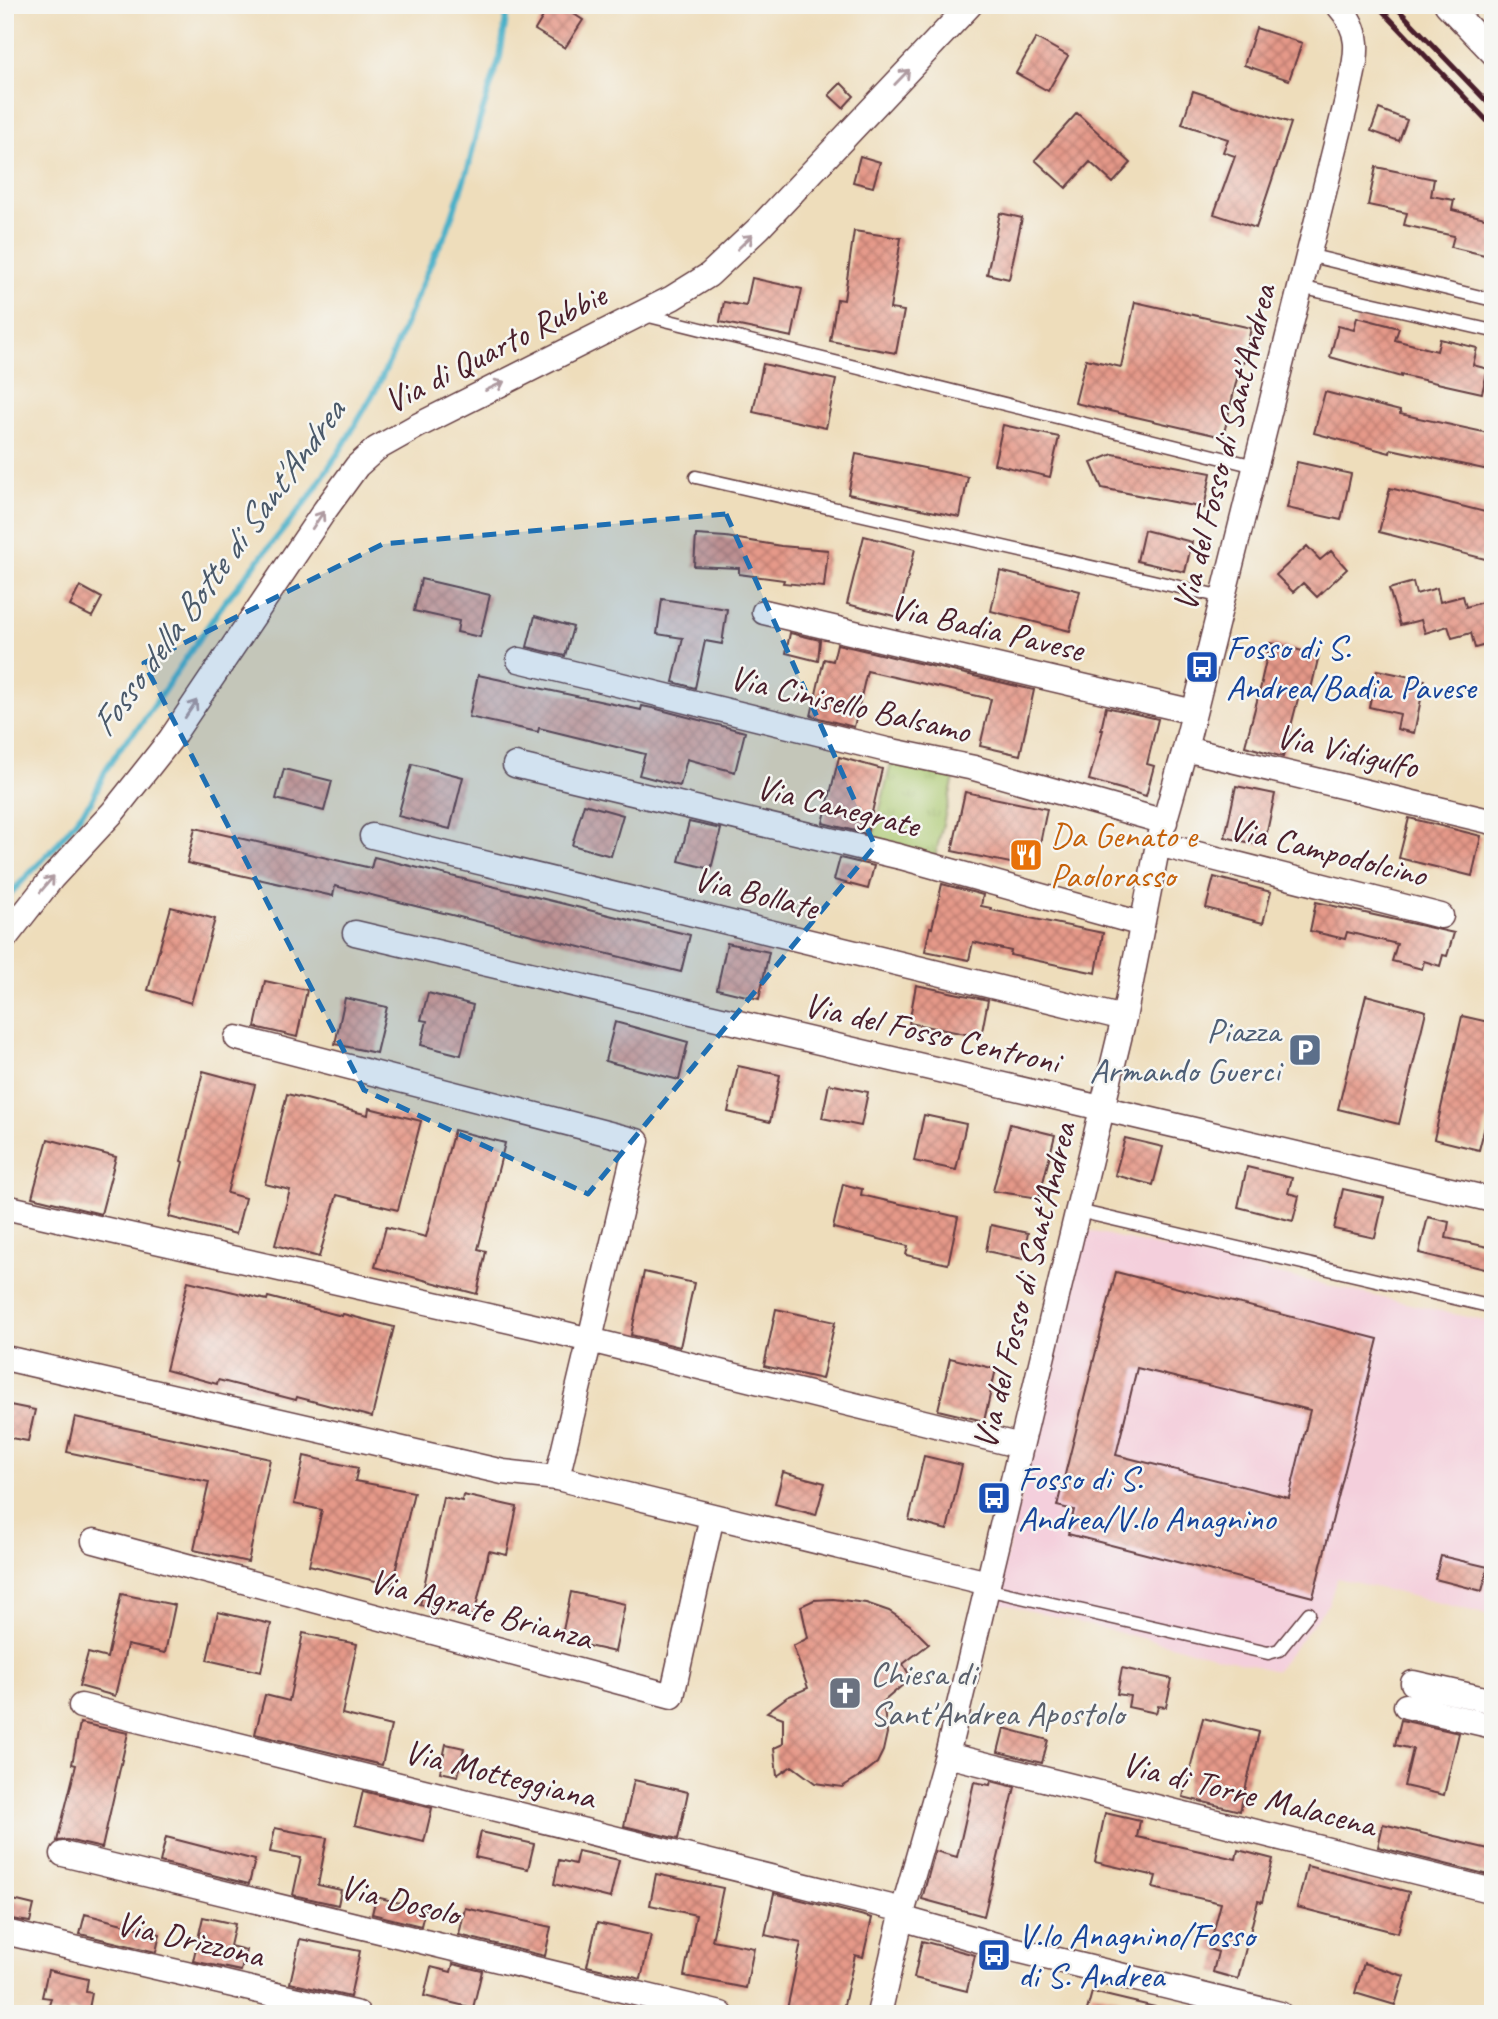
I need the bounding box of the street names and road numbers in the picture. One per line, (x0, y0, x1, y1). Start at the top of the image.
street label: Via di Quarto Rubbie (376, 272, 616, 423)
street label: Via del Fosso di Sant'Andrea (1162, 278, 1287, 616)
street label: Via Badia Pavese (886, 584, 1091, 673)
street label: Via Cinisello Balsamo (725, 654, 976, 754)
street label: Via Vidigulfo (1272, 713, 1424, 789)
street label: Via Canegrate (752, 764, 927, 849)
street label: Via Campodolcino (1225, 805, 1433, 898)
street label: Via Bollate (689, 856, 825, 931)
street label: Via del Fosso Centroni (800, 982, 1068, 1085)
street label: Via del Fosso di Sant'Andrea (962, 1116, 1087, 1454)
street label: Via Agrate Brianza (365, 1558, 600, 1661)
street label: Via Motteggiana (400, 1729, 603, 1820)
street label: Via di Torre Malacena (1118, 1741, 1383, 1848)
street label: Via Dosolo (336, 1863, 468, 1937)
street label: Via Drizzona (112, 1900, 270, 1978)

